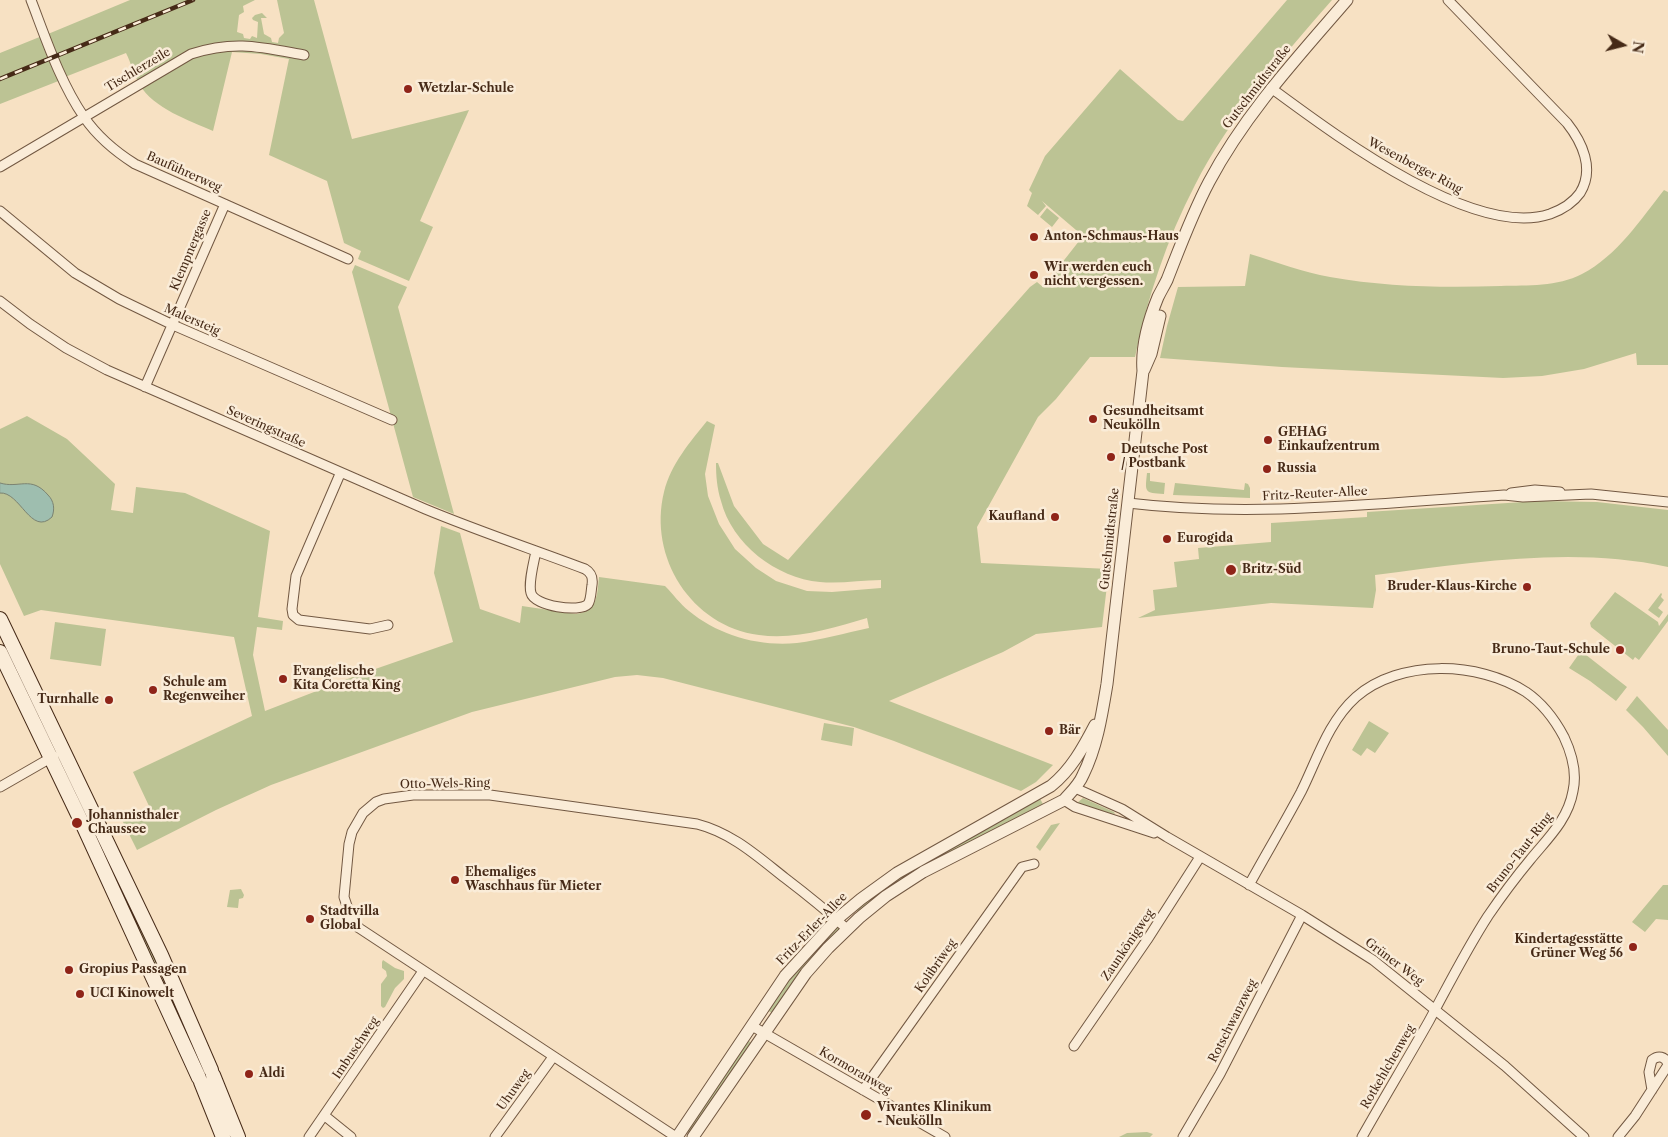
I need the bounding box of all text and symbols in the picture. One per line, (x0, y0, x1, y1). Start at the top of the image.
north arrow (1598, 20, 1648, 70)
text: N (1628, 40, 1648, 54)
street label: Gutschmidtstraße (1220, 42, 1294, 132)
street label: Tischlerzeile (103, 45, 173, 95)
place label: Wetzlar-Schule (418, 82, 514, 96)
marker: Wetzlar-Schule (402, 83, 414, 95)
street label: Wesenberger Ring (1365, 135, 1465, 197)
street label: Bauführerweg (144, 149, 224, 195)
street label: Klempnergasse (167, 207, 215, 293)
place label: Anton-Schmaus-Haus (1044, 230, 1179, 244)
marker: Anton-Schmaus-Haus (1028, 231, 1040, 243)
place label: Wir werden euch nicht vergessen. (1044, 261, 1152, 289)
marker: Wir werden euch nicht vergessen. (1028, 269, 1040, 281)
street label: Malersteig (162, 301, 222, 339)
street label: Severingstraße (224, 403, 308, 451)
place label: Gesundheitsamt Neukölln (1103, 405, 1204, 433)
marker: Gesundheitsamt Neukölln (1087, 413, 1099, 425)
place label: GEHAG Einkaufzentrum (1278, 426, 1380, 454)
marker: GEHAG Einkaufzentrum (1262, 434, 1274, 446)
place label: Deutsche Post / Postbank (1121, 443, 1208, 471)
marker: Deutsche Post / Postbank (1105, 451, 1117, 463)
place label: Russia (1277, 462, 1317, 476)
marker: Russia (1261, 463, 1273, 475)
street label: Fritz-Reuter-Allee (1262, 484, 1368, 504)
street label: Gutschmidtstraße (1097, 487, 1123, 591)
place label: Kaufland (988, 510, 1045, 524)
marker: Kaufland (1049, 511, 1061, 523)
place label: Eurogida (1177, 532, 1233, 546)
marker: Eurogida (1161, 533, 1173, 545)
marker: Britz-Süd (1224, 563, 1238, 577)
place label: Britz-Süd (1242, 563, 1302, 577)
place label: Bruder-Klaus-Kirche (1387, 580, 1517, 594)
marker: Bruder-Klaus-Kirche (1521, 581, 1533, 593)
place label: Bruno-Taut-Schule (1492, 643, 1610, 657)
marker: Bruno-Taut-Schule (1614, 644, 1626, 656)
place label: Evangelische Kita Coretta King (293, 665, 400, 693)
marker: Evangelische Kita Coretta King (277, 673, 289, 685)
place label: Schule am Regenweiher (163, 676, 245, 704)
marker: Schule am Regenweiher (147, 684, 159, 696)
place label: Turnhalle (37, 693, 99, 707)
marker: Turnhalle (103, 694, 115, 706)
place label: Bär (1059, 724, 1081, 738)
marker: Bär (1043, 725, 1055, 737)
street label: Otto-Wels-Ring (400, 776, 490, 792)
place label: Johannisthaler Chaussee (88, 809, 179, 837)
street label: Bruno-Taut-Ring (1484, 810, 1556, 896)
marker: Johannisthaler Chaussee (70, 816, 84, 830)
place label: Ehemaliges Waschhaus für Mieter (465, 866, 601, 894)
marker: Ehemaliges Waschhaus für Mieter (449, 874, 461, 886)
street label: Fritz-Erler-Allee (774, 890, 850, 968)
place label: Stadtvilla Global (320, 905, 379, 933)
street label: Zaunkönigweg (1099, 906, 1157, 984)
marker: Stadtvilla Global (304, 913, 316, 925)
place label: Kindertagesstätte Grüner Weg 56 (1514, 933, 1623, 961)
street label: Grüner Weg (1362, 935, 1426, 989)
street label: Kolibriweg (912, 936, 960, 996)
marker: Kindertagesstätte Grüner Weg 56 (1627, 941, 1639, 953)
place label: Gropius Passagen (79, 963, 187, 977)
marker: Gropius Passagen (63, 964, 75, 976)
street label: Rotschwanzweg (1206, 977, 1260, 1065)
place label: UCI Kinowelt (90, 987, 174, 1001)
marker: UCI Kinowelt (74, 988, 86, 1000)
street label: Imbuschweg (330, 1014, 382, 1082)
street label: Rotkehlchenweg (1358, 1022, 1418, 1112)
street label: Kormoranweg (816, 1045, 894, 1097)
place label: Aldi (259, 1067, 285, 1081)
street label: Uhuweg (494, 1067, 534, 1113)
marker: Aldi (243, 1068, 255, 1080)
place label: Vivantes Klinikum - Neukölln (877, 1101, 992, 1129)
marker: Vivantes Klinikum - Neukölln (859, 1108, 873, 1122)

